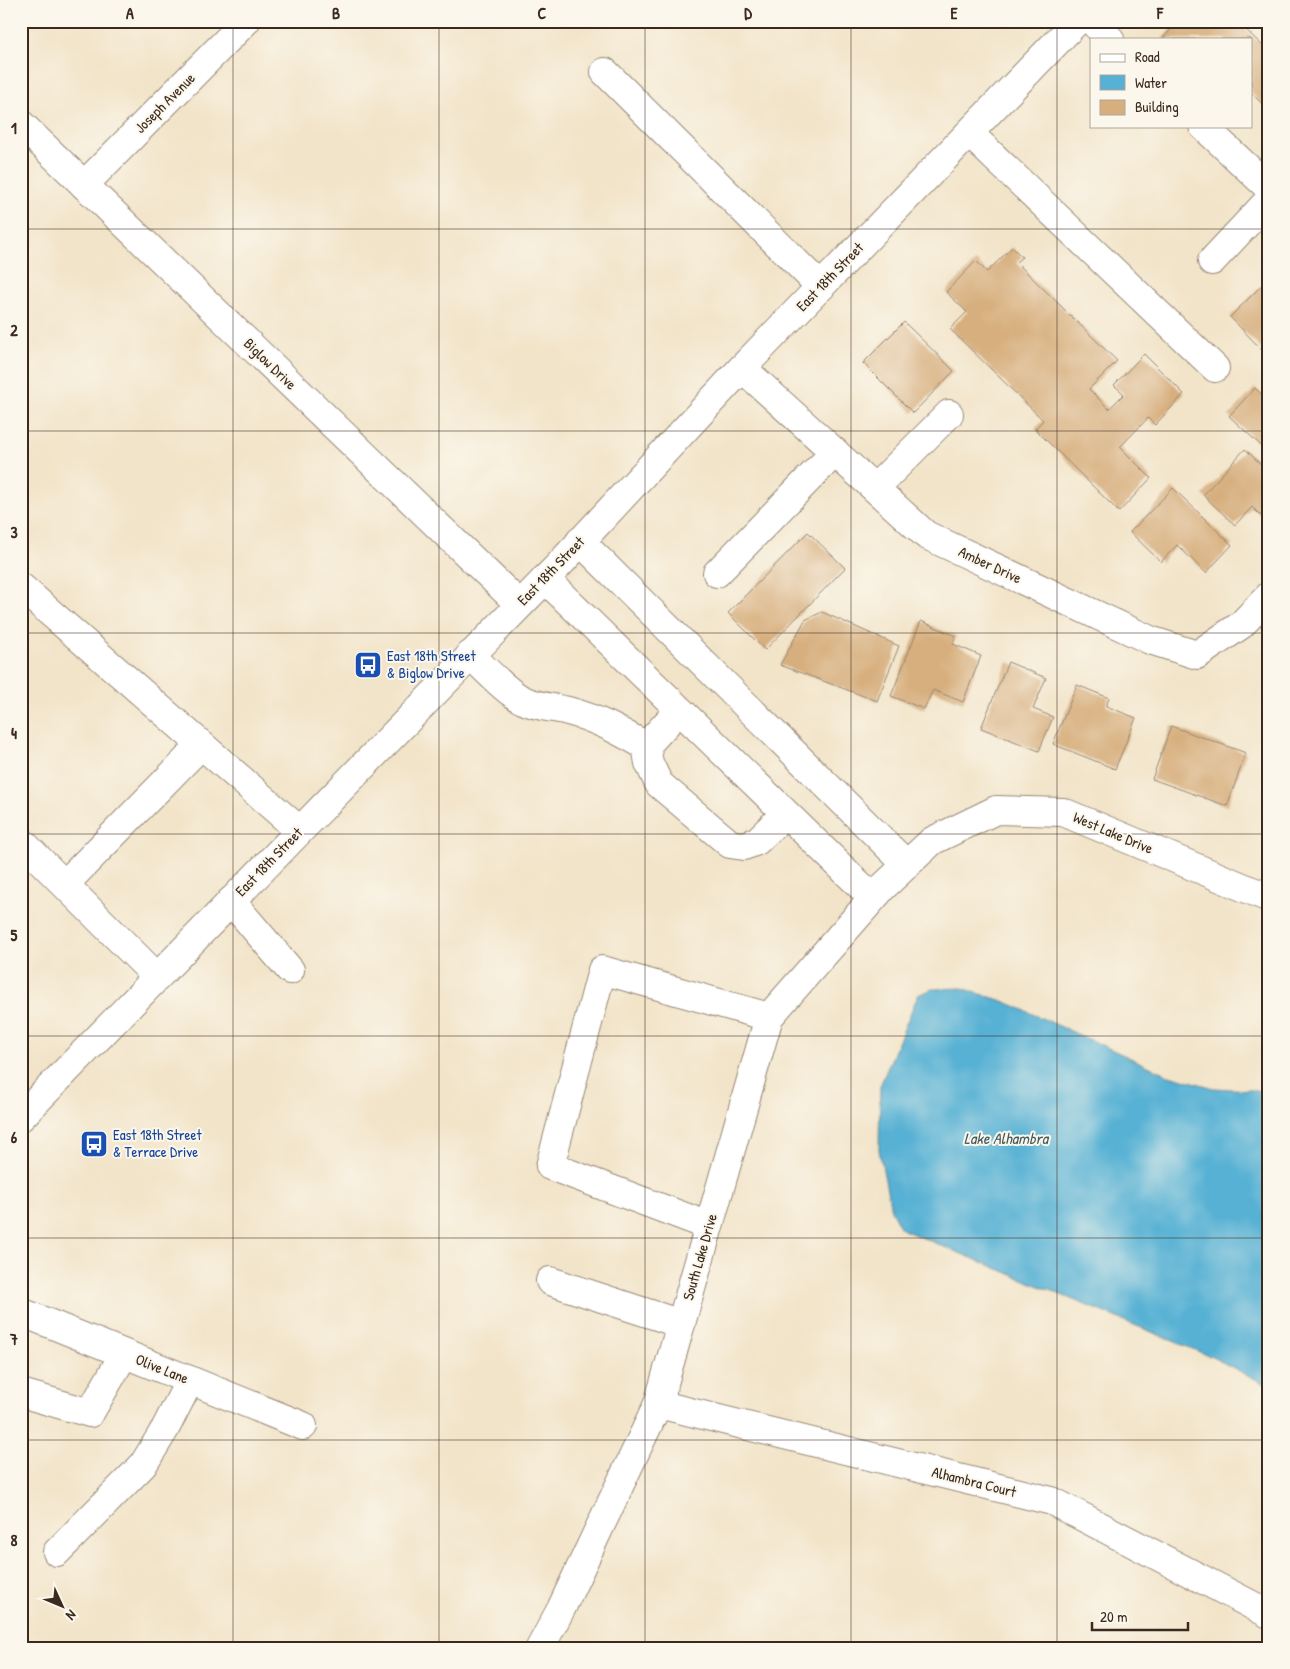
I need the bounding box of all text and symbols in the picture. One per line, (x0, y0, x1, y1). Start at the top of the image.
text: A (126, 2, 134, 24)
text: B (332, 2, 340, 24)
text: C (538, 2, 547, 24)
text: D (744, 2, 752, 24)
text: E (950, 2, 958, 24)
text: F (1156, 2, 1164, 24)
legend (1090, 38, 1252, 128)
text: Road (1135, 46, 1160, 67)
street label: Joseph Avenue (130, 68, 200, 137)
text: Water (1135, 72, 1167, 93)
text: Building (1135, 96, 1179, 117)
text: 1 (11, 117, 17, 139)
street label: East 18th Street (791, 237, 869, 316)
text: 2 (10, 319, 18, 341)
street label: Biglow Drive (239, 333, 302, 394)
text: 3 (10, 521, 18, 543)
street label: East 18th Street (512, 531, 590, 610)
street label: Amber Drive (955, 541, 1025, 588)
place label: East 18th Street & Biglow Drive (387, 645, 477, 683)
bus stop icon: East 18th Street & Biglow Drive (353, 650, 383, 680)
text: 4 (11, 722, 17, 744)
street label: West Lake Drive (1070, 806, 1156, 859)
street label: East 18th Street (230, 822, 308, 901)
text: 5 (11, 924, 18, 946)
place label: East 18th Street & Terrace Drive (113, 1124, 203, 1162)
text: 6 (11, 1126, 18, 1148)
water label: Lake Alhambra (964, 1127, 1050, 1149)
bus stop icon: East 18th Street & Terrace Drive (79, 1129, 109, 1159)
street label: South Lake Drive (677, 1211, 722, 1303)
text: 7 (9, 1328, 18, 1350)
street label: Olive Lane (133, 1348, 192, 1389)
street label: Alhambra Court (930, 1461, 1019, 1502)
text: 8 (11, 1529, 18, 1551)
north arrow (38, 1582, 88, 1632)
scale bar (1092, 1599, 1189, 1631)
text: N (62, 1606, 81, 1625)
text: 20 m (1100, 1606, 1127, 1627)

